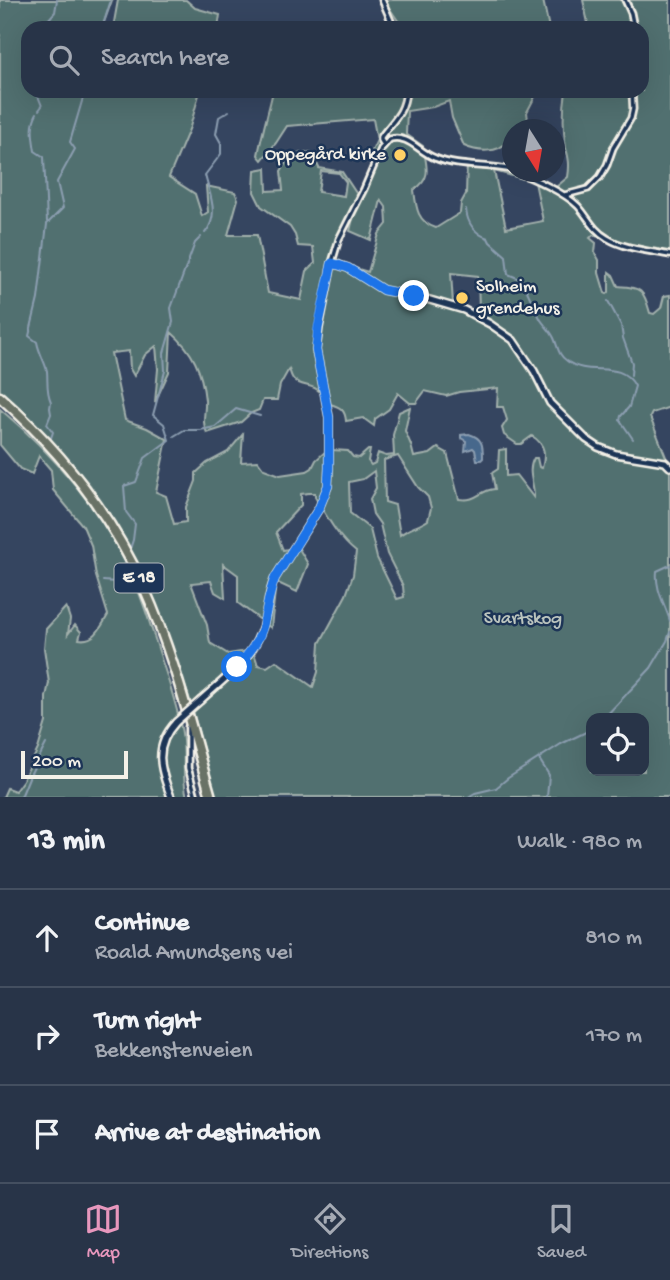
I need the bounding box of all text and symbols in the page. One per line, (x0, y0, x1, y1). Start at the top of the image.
search box (21, 21, 649, 98)
icon: search (45, 41, 83, 79)
text: Search here (101, 44, 229, 75)
north arrow (502, 119, 565, 182)
place label: Oppegård kirke (265, 144, 386, 167)
marker: Oppegård kirke (392, 147, 408, 163)
place label: Solheim grendehus (476, 276, 560, 321)
route end (398, 280, 429, 311)
marker: Solheim grendehus (454, 290, 470, 306)
road number: E 18 (114, 564, 164, 592)
park label: Svartskog (484, 608, 562, 631)
route start (221, 651, 252, 682)
map controls (586, 713, 649, 776)
button: locate (586, 713, 649, 776)
scale bar (21, 748, 128, 780)
text: 200 m (32, 751, 81, 774)
text: 13 min (28, 825, 105, 860)
text: Walk · 980 m (517, 829, 642, 856)
text: Continue (95, 909, 189, 940)
icon: ahead (28, 919, 66, 957)
text: 810 m (585, 925, 642, 952)
text: Roald Amundsens vei (95, 940, 293, 967)
text: Turn right (95, 1007, 199, 1038)
icon: right (28, 1017, 66, 1055)
text: 170 m (586, 1023, 642, 1050)
text: Bekkenstenveien (95, 1038, 252, 1065)
icon: arrive (28, 1115, 66, 1153)
text: Arrive at destination (95, 1119, 320, 1150)
tab: Map (84, 1200, 122, 1265)
tab: Directions (291, 1200, 368, 1265)
tab: Saved (537, 1200, 586, 1265)

